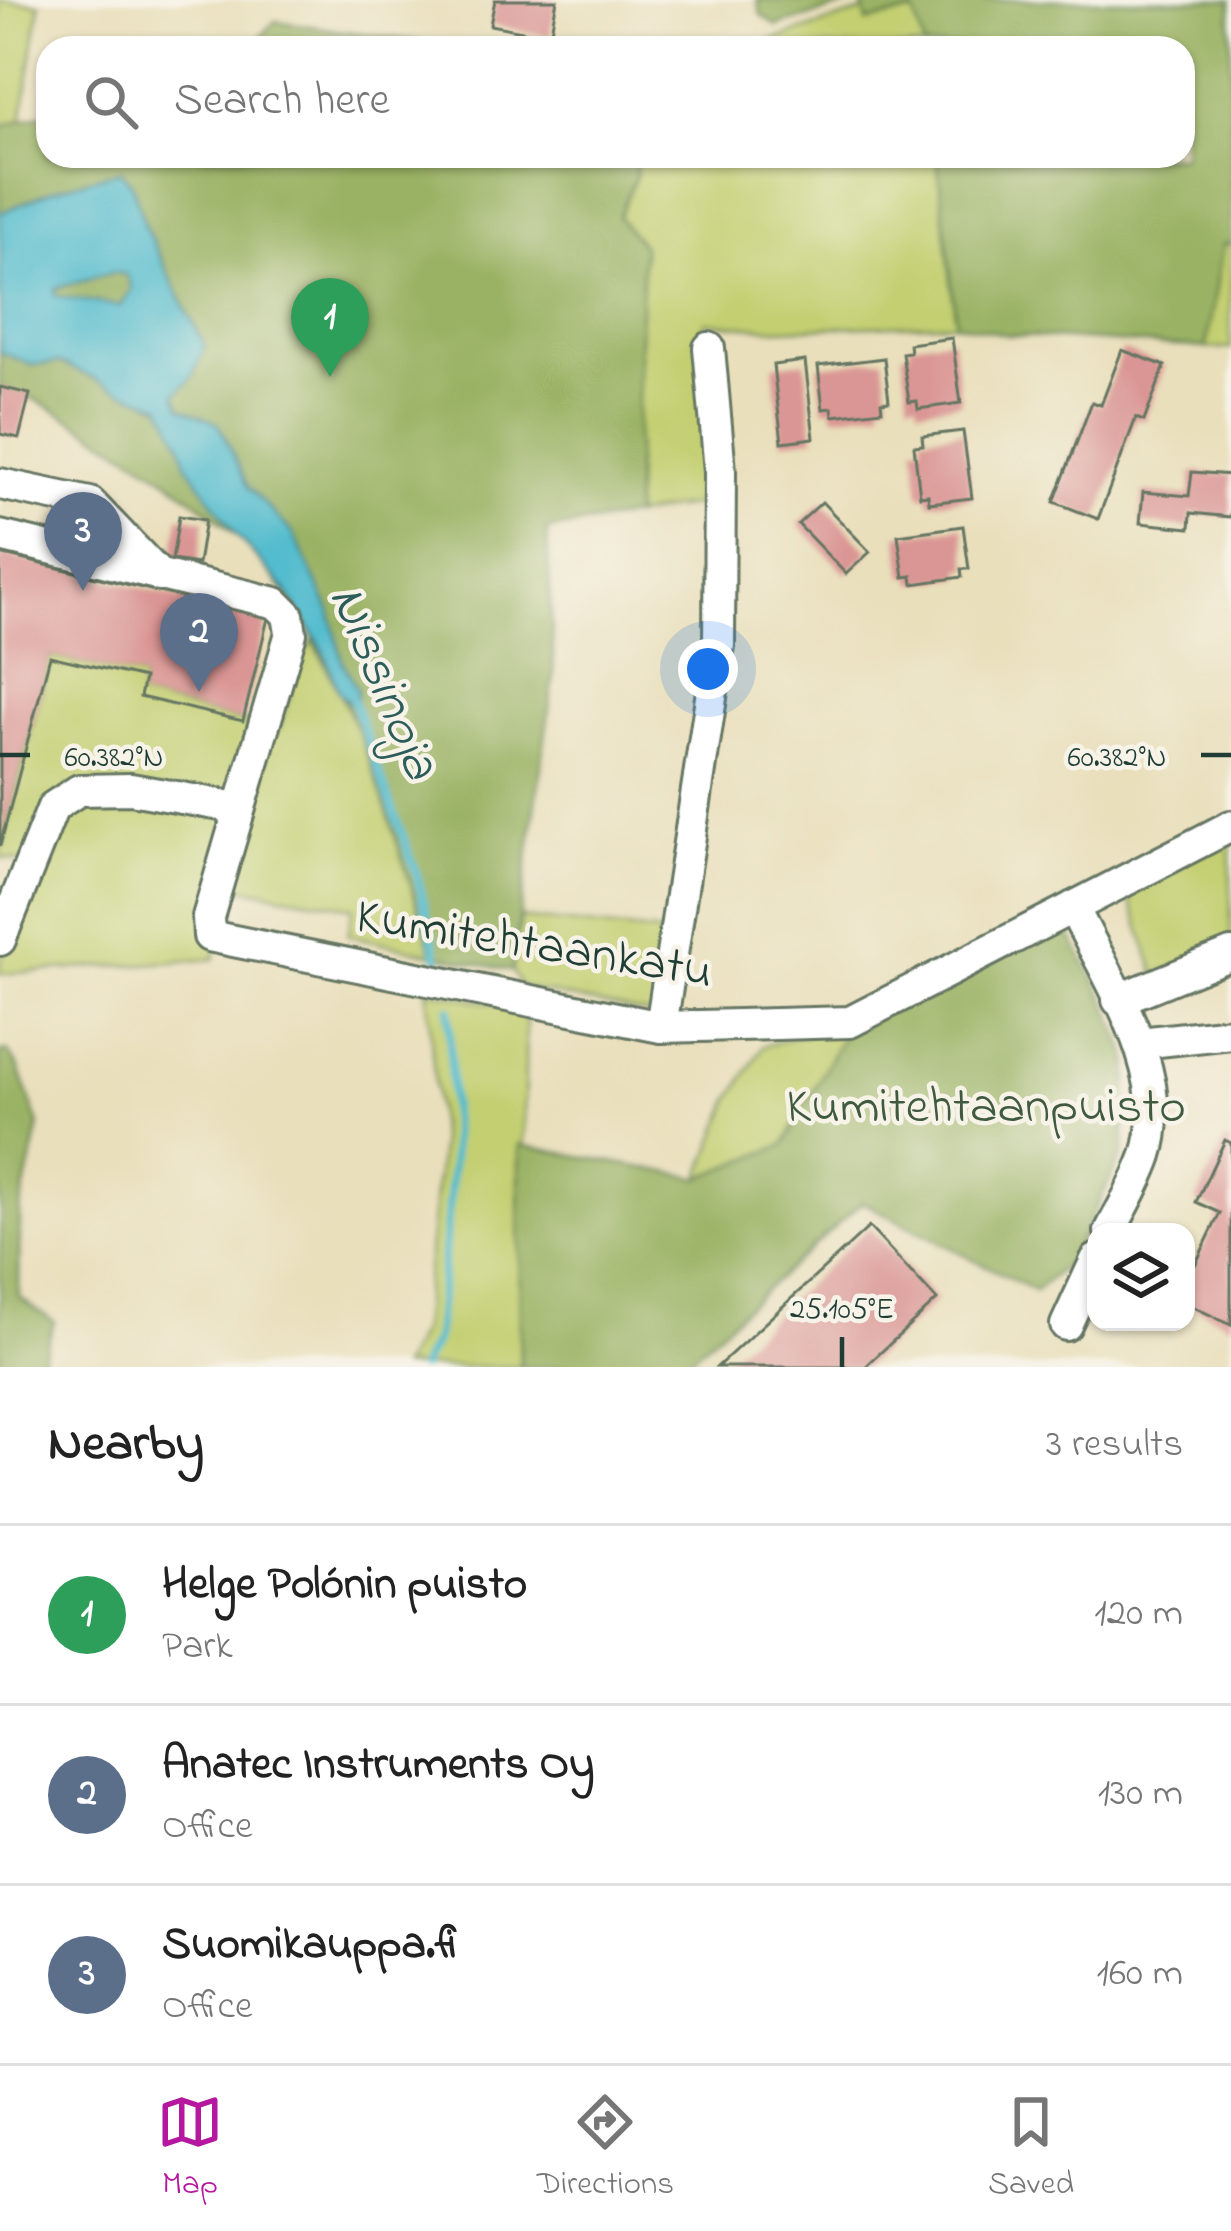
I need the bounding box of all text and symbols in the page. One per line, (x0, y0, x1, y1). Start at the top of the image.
search box (36, 36, 1195, 168)
icon: search (78, 69, 144, 135)
text: Search here (174, 69, 390, 135)
pin: 1 (291, 278, 369, 377)
pin: 3 (44, 492, 122, 591)
water label: Nissinoja (306, 574, 458, 793)
pin: 2 (160, 593, 238, 692)
your location (678, 639, 738, 699)
text: 60.382°N (64, 737, 164, 781)
text: 60.382°N (1067, 737, 1167, 781)
street label: Kumitehtaankatu (350, 881, 718, 1011)
park label: Kumitehtaanpuisto (786, 1071, 1186, 1146)
map controls (1087, 1223, 1195, 1331)
button: layers (1087, 1223, 1195, 1331)
text: 25.105°E (790, 1289, 894, 1333)
text: Nearby (48, 1408, 204, 1483)
text: 3 results (1046, 1417, 1183, 1474)
text: Helge Polónin puisto (162, 1553, 527, 1619)
text: 1 (81, 1586, 93, 1643)
text: 120 m (1094, 1586, 1183, 1643)
text: Park (162, 1619, 232, 1676)
text: Anatec Instruments Oy (162, 1733, 594, 1799)
text: 2 (77, 1766, 97, 1823)
text: 130 m (1098, 1766, 1183, 1823)
text: Office (162, 1799, 252, 1856)
text: Suomikauppa.fi (162, 1913, 464, 1979)
text: 3 (79, 1946, 95, 2003)
text: 160 m (1097, 1946, 1183, 2003)
text: Office (162, 1979, 252, 2036)
tab: Map (157, 2089, 223, 2209)
tab: Directions (537, 2089, 674, 2209)
tab: Saved (988, 2089, 1074, 2209)

